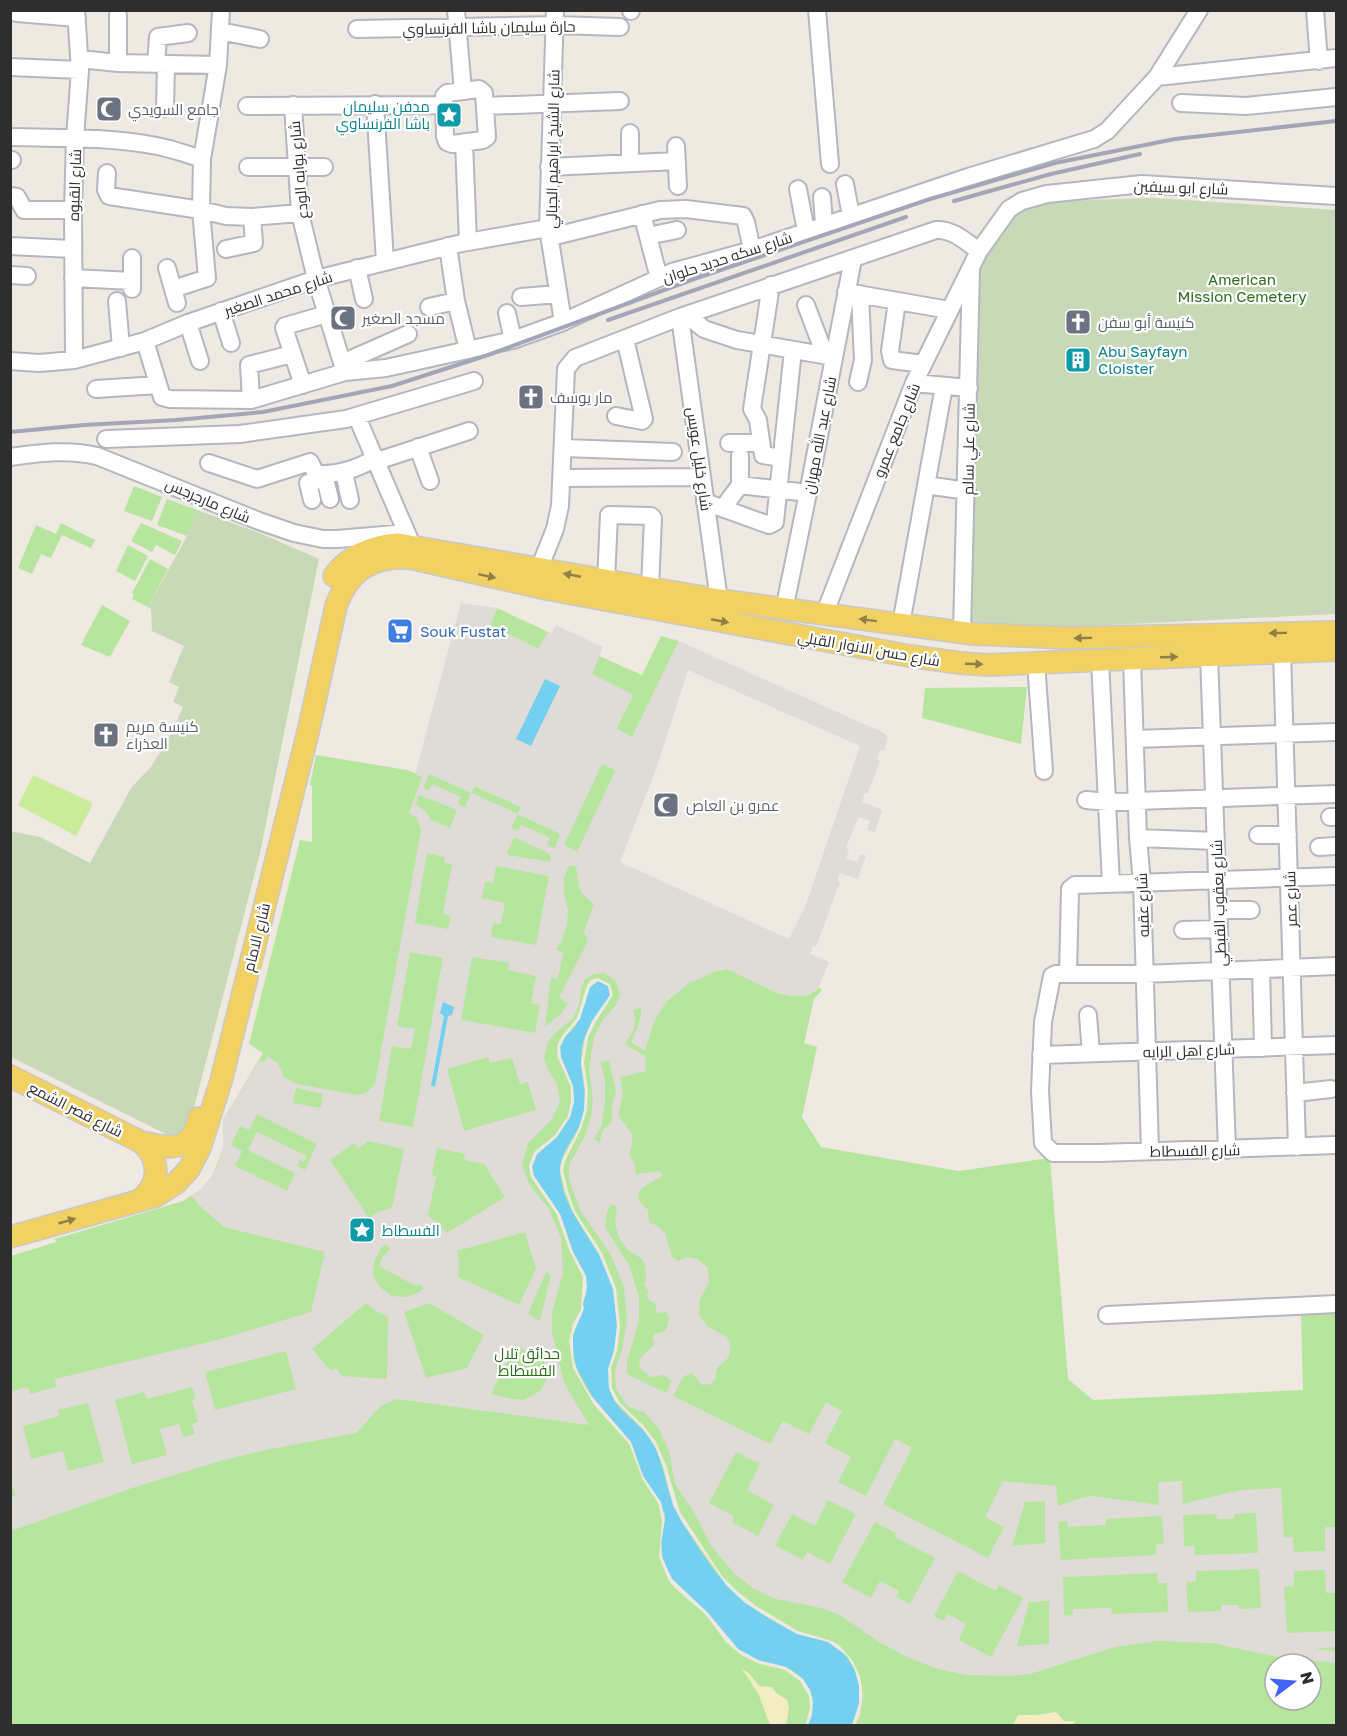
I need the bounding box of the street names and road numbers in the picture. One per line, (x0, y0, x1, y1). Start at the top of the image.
street label: حارة سليمان باشا الفرنساوي (402, 16, 576, 42)
street label: شارع الشيخ ابراهيم الجبالي (542, 69, 566, 229)
street label: شارع بوابه الودع (285, 120, 314, 220)
street label: شارع القبوه (64, 149, 87, 222)
street label: شارع ابو سيفين (1133, 176, 1229, 201)
street label: شارع سكه حديد حلوان (660, 228, 795, 289)
street label: شارع محمد الصغير (221, 267, 335, 322)
street label: شارع عبد الله مهران (799, 375, 842, 496)
street label: شارع جامع عمرو (869, 380, 926, 481)
street label: شارع علي سالم (958, 403, 982, 495)
street label: شارع خليل عويس (681, 406, 716, 512)
street label: شارع مارجرجس (162, 474, 253, 529)
street label: شارع حسن الانوار القبلي (796, 627, 941, 673)
street label: شارع يعقوب القبطي (1207, 839, 1233, 967)
street label: شارع عمر (1280, 870, 1303, 928)
street label: شارع عقبه (1132, 872, 1155, 937)
street label: شارع الامام (239, 901, 276, 974)
street label: شارع اهل الرايه (1143, 1039, 1236, 1064)
street label: شارع قصر الشمع (25, 1078, 126, 1143)
street label: شارع الفسطاط (1150, 1140, 1240, 1163)

